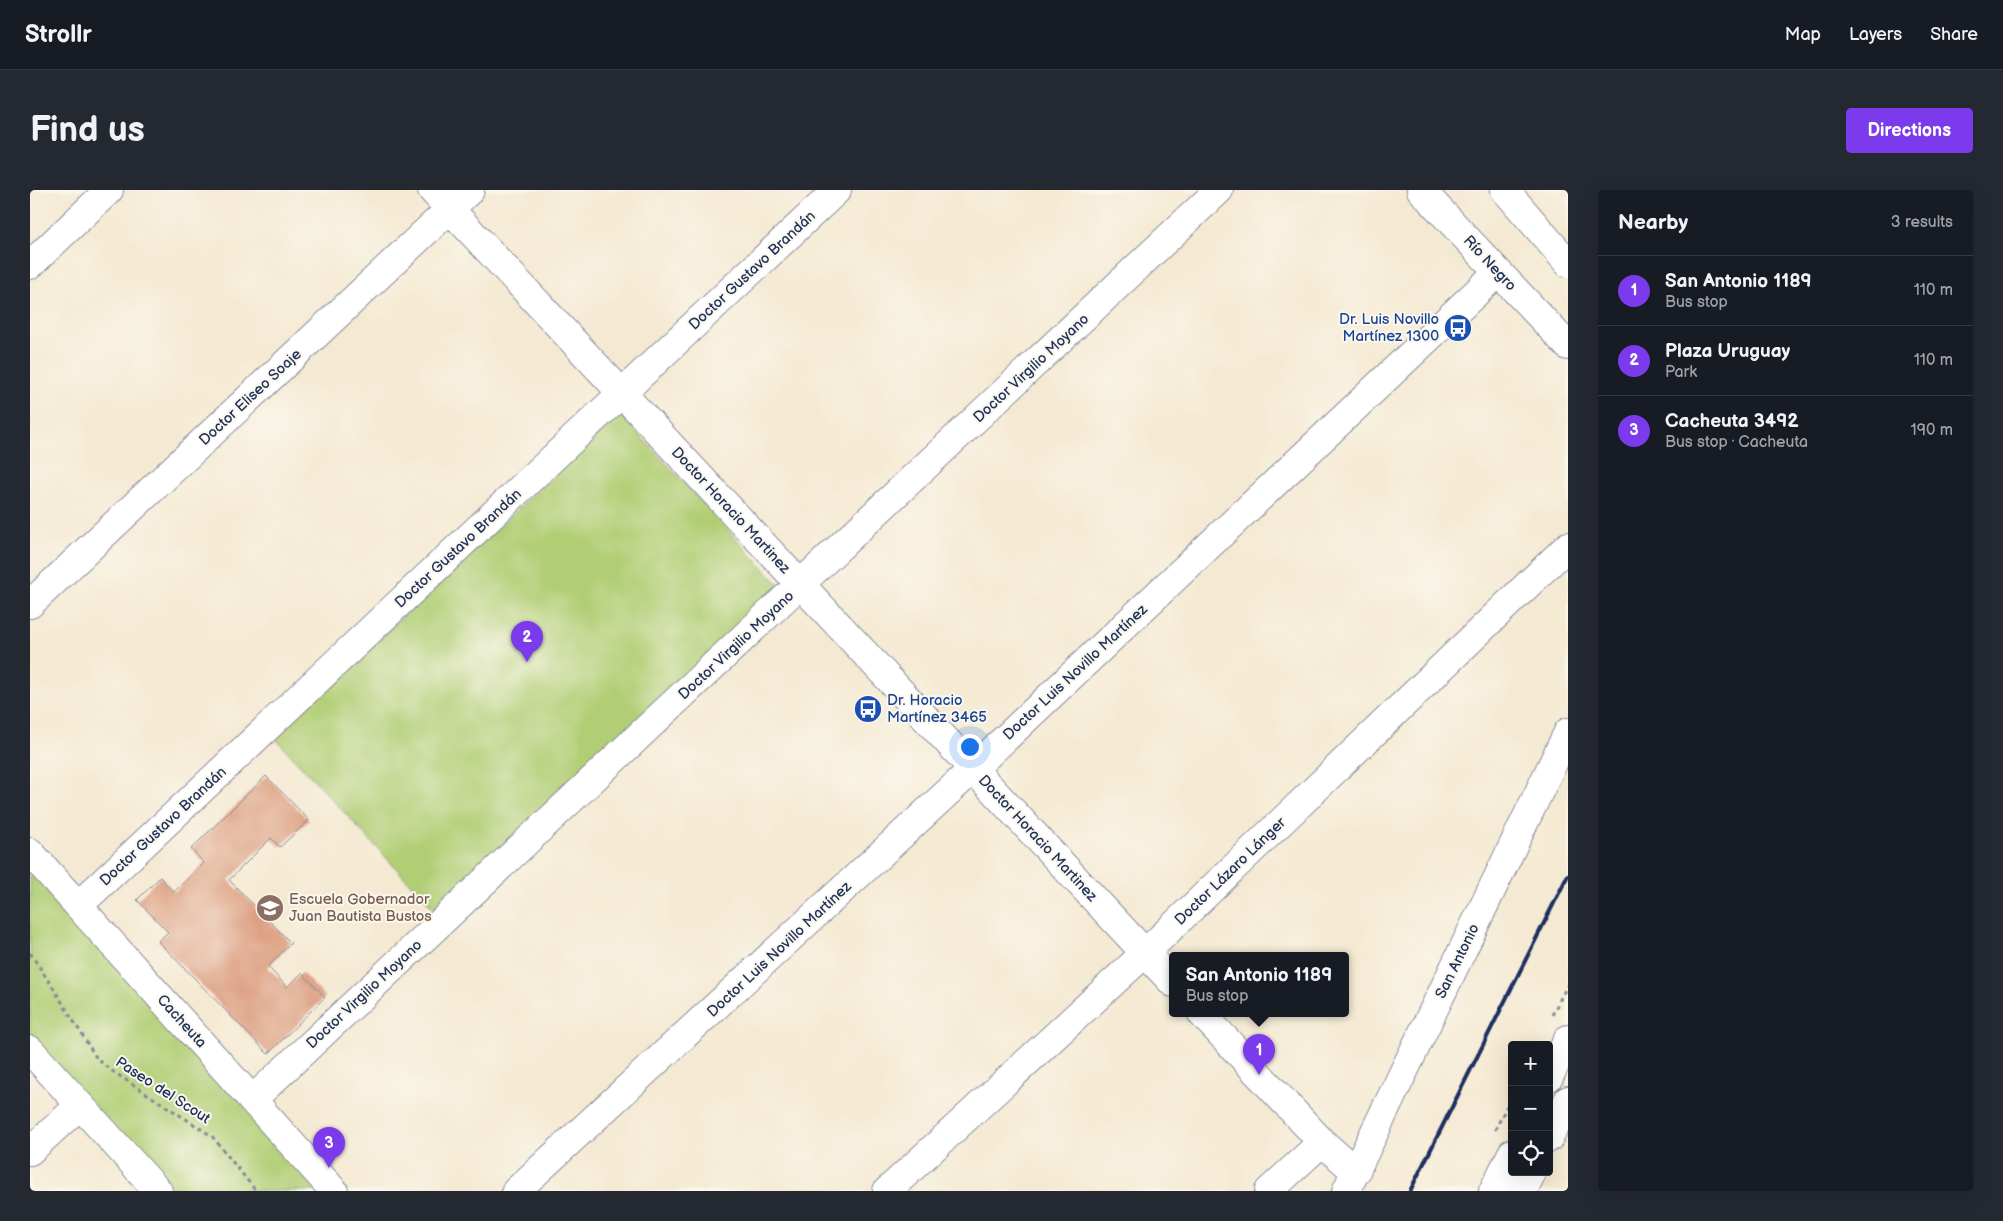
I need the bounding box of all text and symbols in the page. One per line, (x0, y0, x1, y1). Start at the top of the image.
text: Strollr (25, 20, 92, 49)
text: Map (1785, 24, 1821, 45)
text: Layers (1849, 24, 1902, 45)
text: Share (1930, 24, 1978, 45)
button: Directions (1846, 108, 1973, 153)
text: Find us (30, 109, 145, 152)
street label: Doctor Gustavo Brandán (685, 207, 820, 334)
text: Nearby (1618, 210, 1688, 235)
text: 3 results (1891, 213, 1953, 232)
street label: Río Negro (1459, 232, 1520, 295)
text: San Antonio 1189 (1665, 270, 1812, 293)
text: 1 (1631, 281, 1637, 300)
text: 110 m (1914, 281, 1953, 300)
text: Bus stop (1665, 293, 1728, 312)
street label: Doctor Virgilio Moyano (969, 310, 1093, 427)
place label: Dr. Luis Novillo Martínez 1300 (1339, 310, 1439, 346)
bus stop icon: Dr. Luis Novillo Martínez 1300 (1443, 313, 1473, 343)
text: Plaza Uruguay (1665, 340, 1790, 363)
street label: Doctor Eliseo Soaje (195, 345, 306, 450)
text: 2 (1629, 351, 1639, 370)
text: 110 m (1914, 351, 1953, 370)
text: Park (1665, 363, 1697, 382)
text: Cacheuta 3492 (1665, 410, 1799, 433)
text: 3 (1629, 421, 1639, 440)
text: 190 m (1911, 421, 1953, 440)
text: Bus stop · Cacheuta (1665, 433, 1808, 452)
street label: Doctor Horacio Martinez (667, 443, 795, 578)
street label: Doctor Gustavo Brandán (391, 485, 526, 612)
street label: Doctor Virgilio Moyano (674, 587, 798, 704)
street label: Doctor Luis Novillo Martínez (999, 600, 1152, 744)
pin: 2 (511, 621, 543, 662)
place label: Dr. Horacio Martínez 3465 (887, 691, 987, 727)
bus stop icon: Dr. Horacio Martínez 3465 (853, 694, 883, 724)
your location (957, 734, 983, 760)
street label: Doctor Gustavo Brandán (96, 763, 231, 890)
street label: Doctor Horacio Martinez (974, 771, 1102, 906)
street label: Doctor Lázaro Lánger (1171, 813, 1290, 929)
street label: Doctor Luis Novillo Martínez (703, 877, 856, 1021)
place label: Escuela Gobernador Juan Bautista Bustos (289, 890, 432, 926)
school or university icon: Escuela Gobernador Juan Bautista Bustos (255, 893, 285, 923)
street label: San Antonio (1431, 921, 1484, 1002)
street label: Doctor Virgilio Moyano (302, 936, 426, 1053)
popup (1169, 952, 1349, 1017)
text: San Antonio 1189 (1186, 964, 1332, 987)
text: Bus stop (1186, 987, 1248, 1006)
street label: Cacheuta (153, 991, 211, 1052)
pin: 1 (1243, 1034, 1275, 1075)
map controls (1508, 1041, 1553, 1176)
button: + (1508, 1041, 1553, 1086)
street label: Paseo del Scout (112, 1053, 214, 1128)
button: − (1508, 1086, 1553, 1131)
pin: 3 (313, 1127, 345, 1168)
button: locate (1508, 1131, 1553, 1176)

